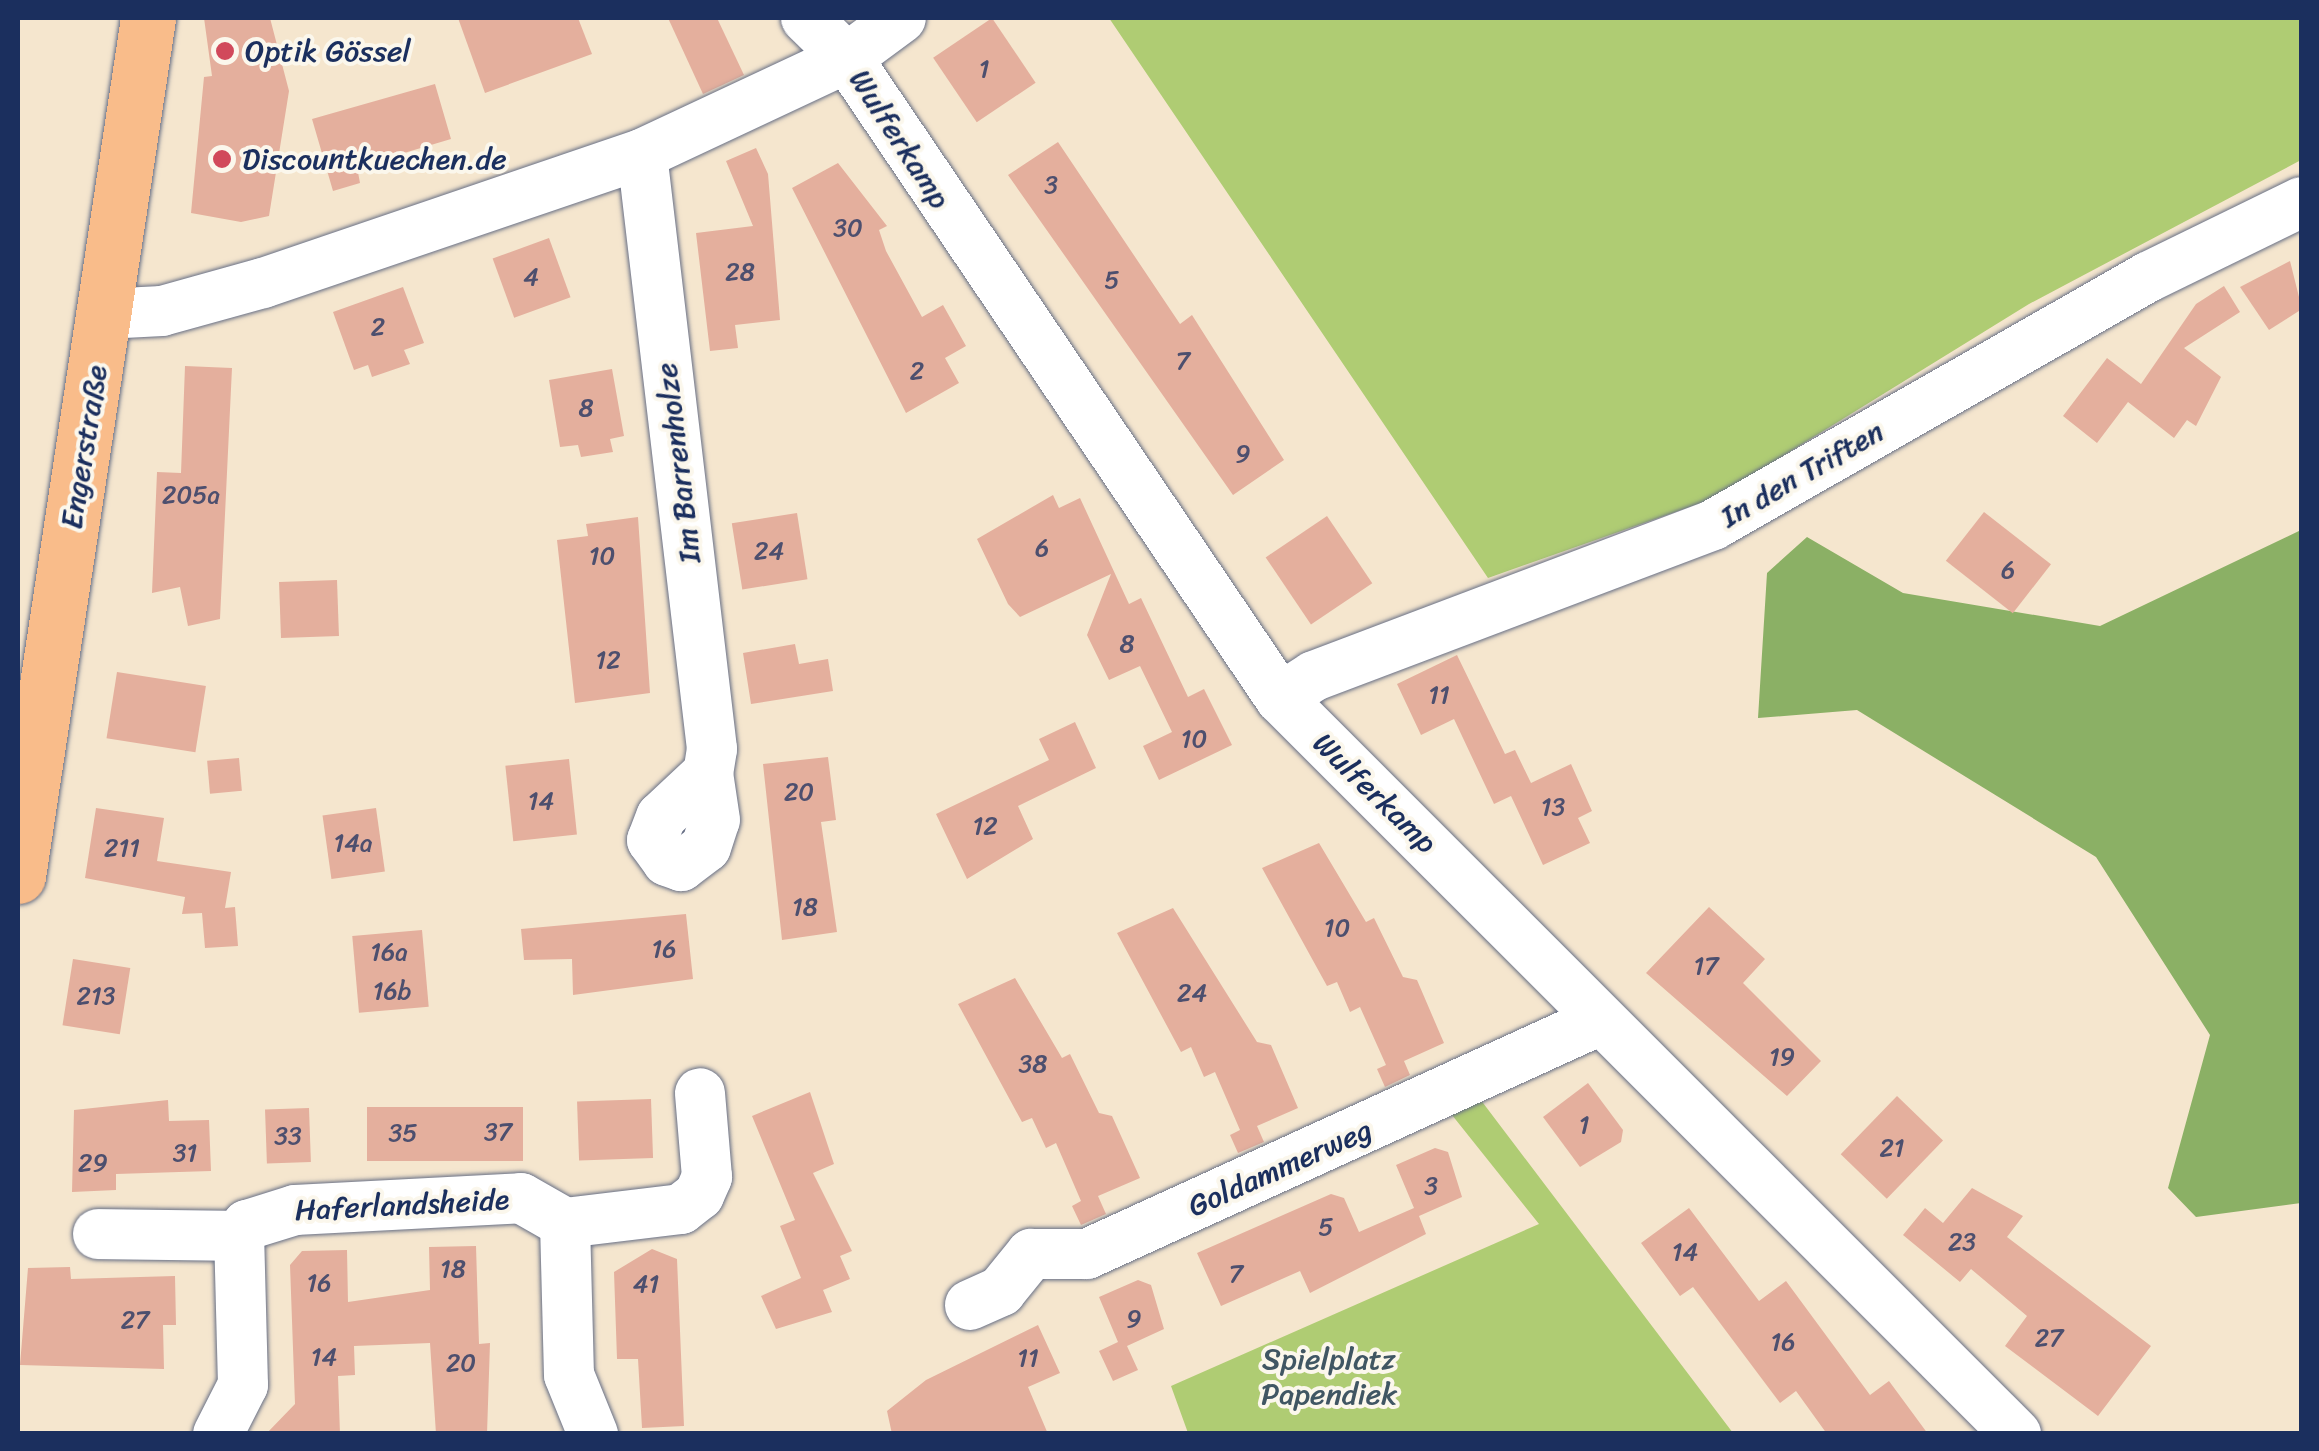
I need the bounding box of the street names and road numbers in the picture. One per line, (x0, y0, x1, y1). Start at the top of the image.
street label: Wulferkamp (842, 63, 958, 215)
street label: Im Barrenholze (648, 361, 708, 565)
street label: Engerstraße (53, 363, 115, 531)
street label: In den Triften (1714, 413, 1890, 535)
street label: Wulferkamp (1306, 725, 1444, 861)
street label: Goldammerweg (1182, 1111, 1378, 1225)
street label: Haferlandsheide (294, 1181, 510, 1229)

